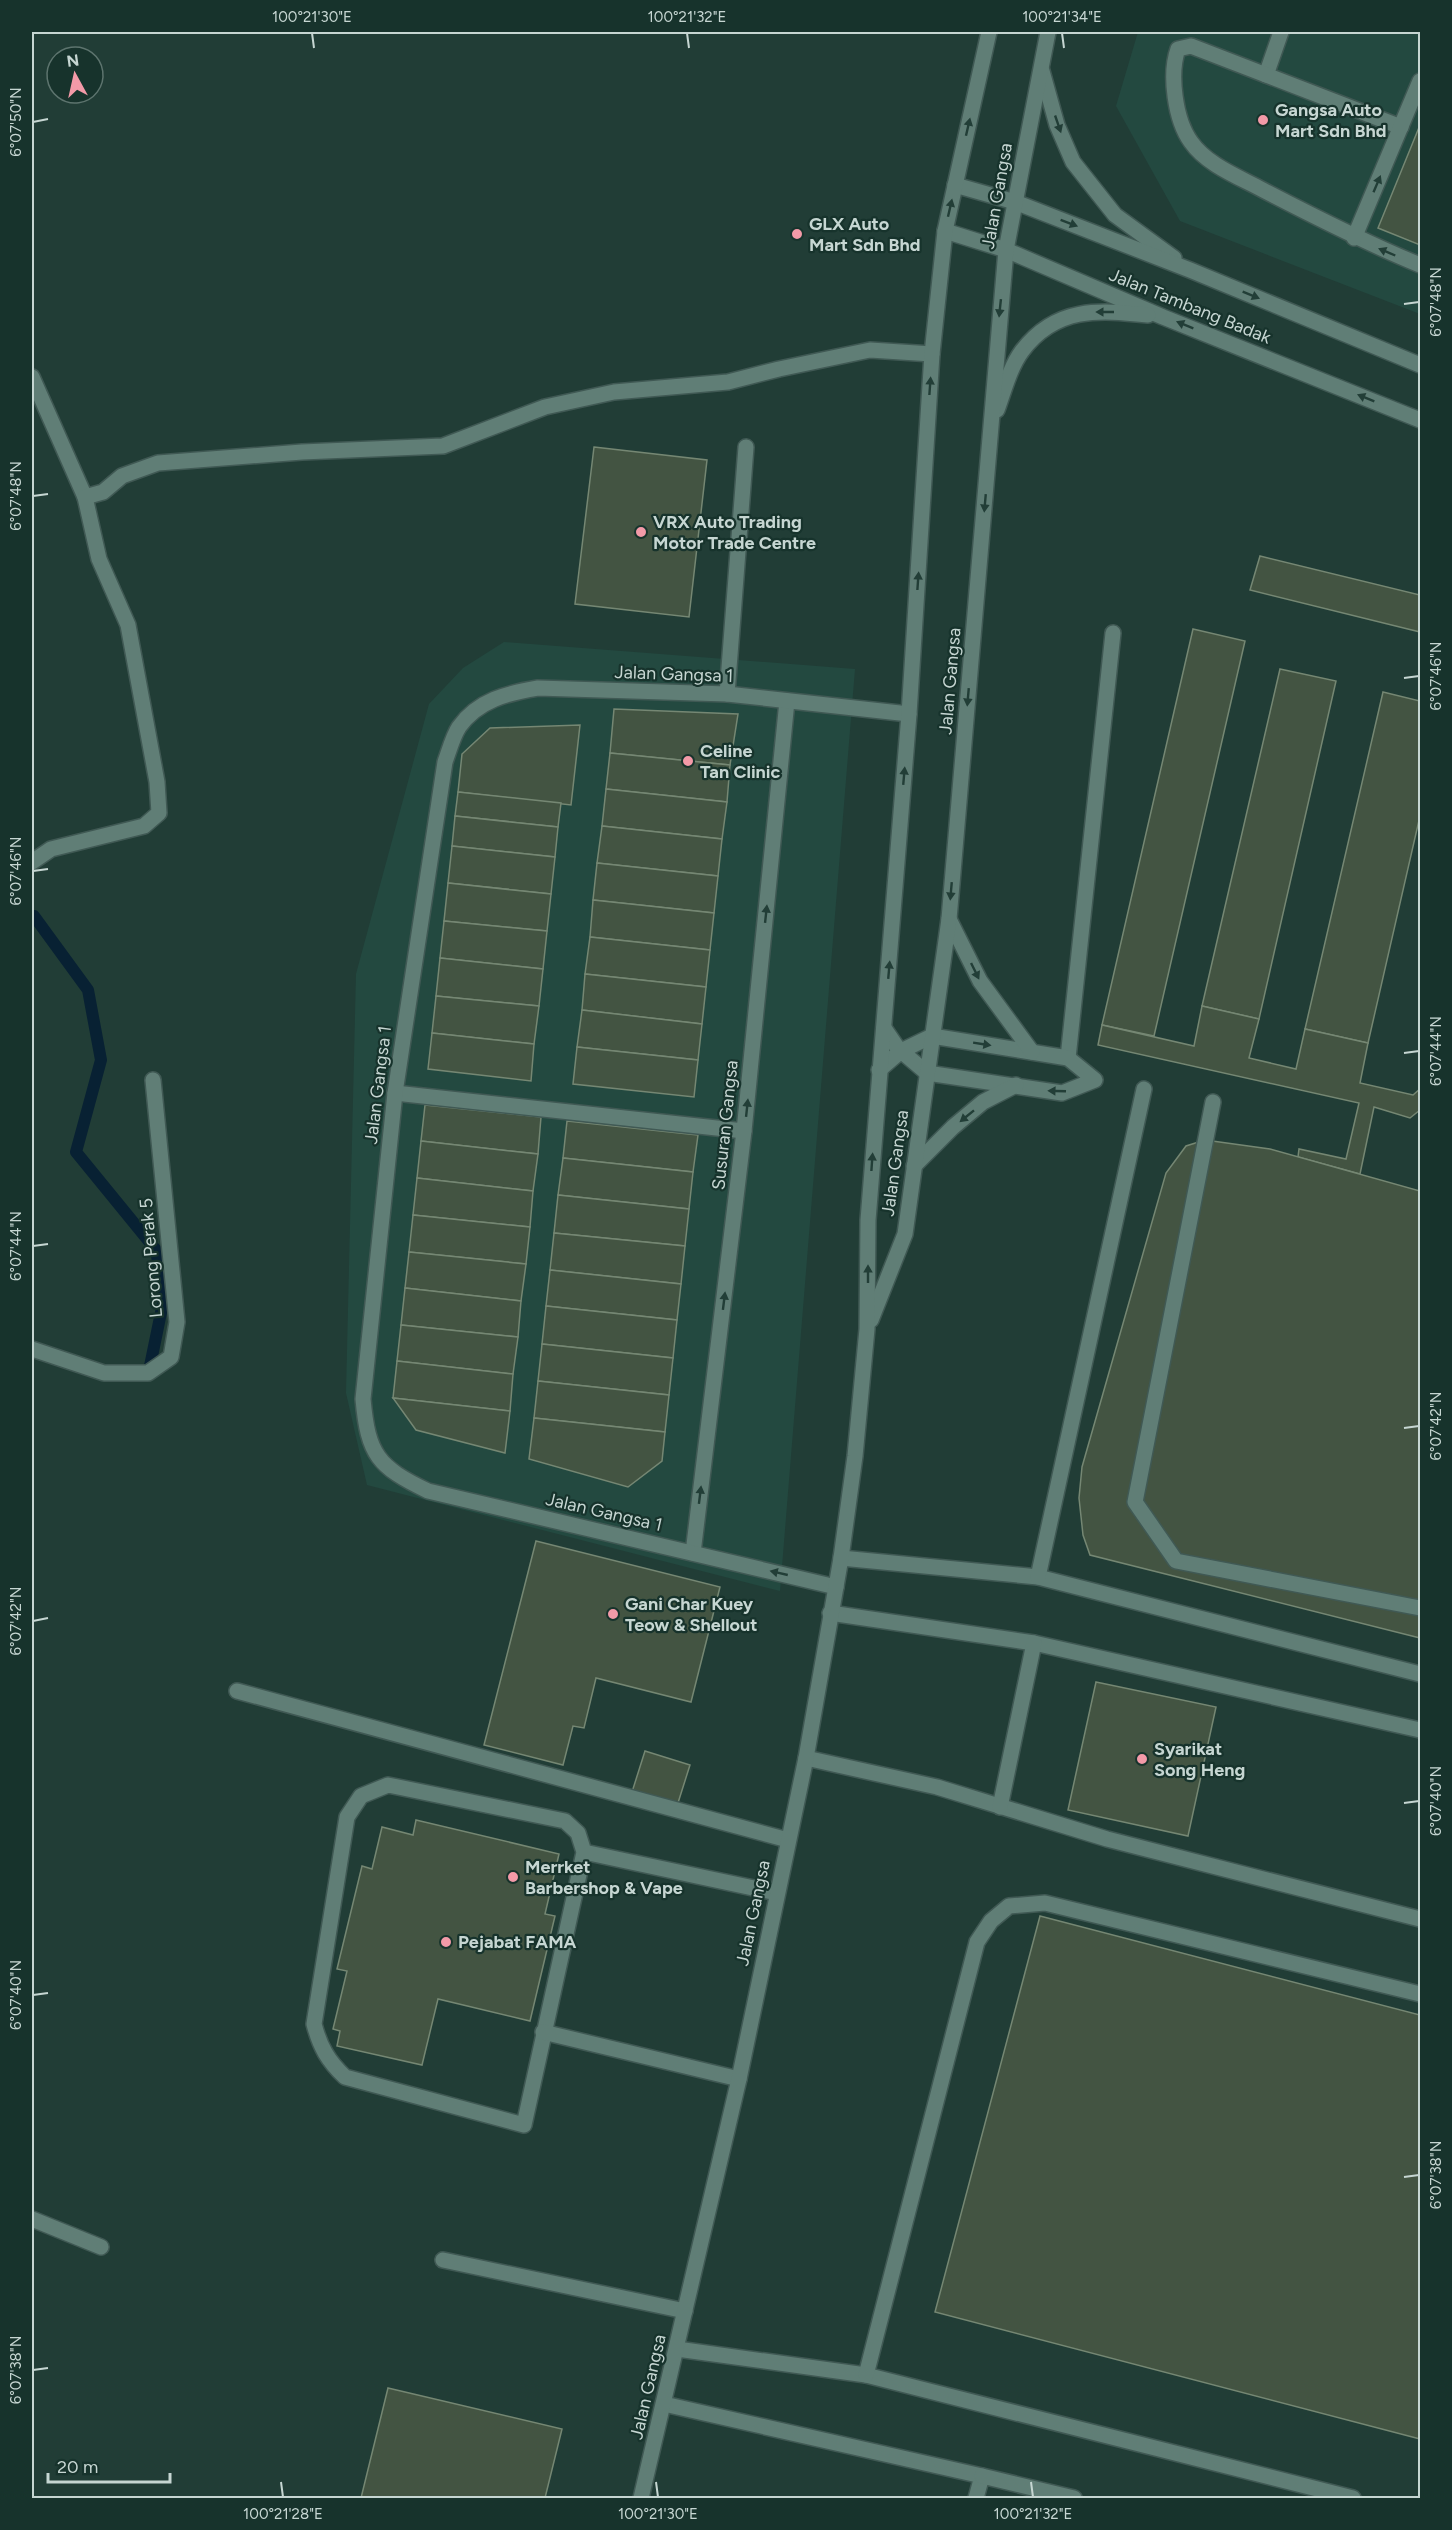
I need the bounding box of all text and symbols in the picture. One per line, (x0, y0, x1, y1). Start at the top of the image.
text: 100°21'30"E (272, 8, 352, 26)
text: 100°21'32"E (648, 8, 726, 26)
text: 100°21'34"E (1022, 8, 1102, 26)
north arrow (45, 45, 105, 105)
text: N (66, 50, 80, 71)
text: 6°07'50"N (7, 87, 25, 157)
place label: Gangsa Auto Mart Sdn Bhd (1275, 99, 1387, 142)
marker: Gangsa Auto Mart Sdn Bhd (1256, 113, 1270, 127)
one-way arrow (1053, 115, 1063, 133)
one-way arrow (964, 118, 973, 137)
street label: Jalan Gangsa (977, 141, 1017, 251)
one-way arrow (1373, 175, 1382, 193)
one-way arrow (946, 198, 955, 217)
place label: GLX Auto Mart Sdn Bhd (809, 213, 921, 256)
one-way arrow (1061, 218, 1079, 228)
marker: GLX Auto Mart Sdn Bhd (790, 227, 804, 241)
one-way arrow (1378, 247, 1396, 257)
street label: Jalan Tambang Badak (1106, 263, 1274, 349)
text: 6°07'48"N (1427, 267, 1445, 337)
one-way arrow (1242, 290, 1260, 300)
one-way arrow (995, 299, 1005, 318)
one-way arrow (1096, 307, 1115, 317)
one-way arrow (1176, 320, 1194, 330)
one-way arrow (925, 377, 934, 396)
one-way arrow (1357, 393, 1375, 402)
text: 6°07'48"N (7, 461, 25, 531)
one-way arrow (980, 493, 989, 512)
place label: VRX Auto Trading Motor Trade Centre (653, 511, 816, 554)
marker: VRX Auto Trading Motor Trade Centre (634, 525, 648, 539)
one-way arrow (913, 572, 922, 591)
street label: Jalan Gangsa (934, 627, 966, 735)
text: 6°07'46"N (1427, 642, 1445, 710)
street label: Jalan Gangsa 1 (614, 661, 734, 687)
one-way arrow (963, 688, 973, 707)
place label: Celine Tan Clinic (700, 740, 781, 783)
marker: Celine Tan Clinic (681, 754, 695, 768)
one-way arrow (899, 766, 909, 785)
text: 6°07'46"N (7, 837, 25, 905)
one-way arrow (946, 882, 956, 901)
one-way arrow (761, 904, 771, 923)
one-way arrow (884, 960, 894, 979)
one-way arrow (970, 963, 980, 980)
text: 6°07'44"N (1427, 1016, 1445, 1086)
street label: Jalan Gangsa 1 (360, 1025, 396, 1145)
one-way arrow (973, 1040, 992, 1049)
street label: Susuran Gangsa (707, 1059, 743, 1191)
one-way arrow (1047, 1086, 1066, 1095)
one-way arrow (742, 1098, 752, 1117)
street label: Jalan Gangsa (877, 1108, 913, 1218)
one-way arrow (959, 1109, 974, 1121)
one-way arrow (867, 1152, 877, 1171)
street label: Lorong Perak 5 (135, 1197, 167, 1319)
text: 6°07'44"N (7, 1211, 25, 1281)
one-way arrow (863, 1265, 873, 1284)
one-way arrow (719, 1292, 728, 1311)
text: 6°07'42"N (1427, 1392, 1445, 1460)
one-way arrow (695, 1485, 705, 1504)
street label: Jalan Gangsa 1 (544, 1488, 664, 1536)
one-way arrow (769, 1568, 788, 1578)
text: 6°07'42"N (7, 1587, 25, 1655)
place label: Gani Char Kuey Teow & Shellout (625, 1593, 758, 1636)
marker: Gani Char Kuey Teow & Shellout (606, 1607, 620, 1621)
place label: Syarikat Song Heng (1154, 1738, 1245, 1781)
marker: Syarikat Song Heng (1135, 1752, 1149, 1766)
text: 6°07'40"N (1427, 1766, 1445, 1836)
place label: Merrket Barbershop & Vape (525, 1856, 683, 1899)
street label: Jalan Gangsa (731, 1858, 775, 1968)
marker: Merrket Barbershop & Vape (506, 1870, 520, 1884)
place label: Pejabat FAMA (458, 1931, 577, 1953)
marker: Pejabat FAMA (439, 1935, 453, 1949)
text: 6°07'40"N (7, 1960, 25, 2030)
text: 6°07'38"N (1427, 2141, 1445, 2209)
street label: Jalan Gangsa (625, 2332, 671, 2442)
text: 6°07'38"N (7, 2336, 25, 2404)
scale bar (48, 2446, 170, 2484)
text: 20 m (57, 2456, 98, 2478)
text: 100°21'28"E (243, 2505, 323, 2523)
text: 100°21'30"E (618, 2505, 698, 2523)
text: 100°21'32"E (994, 2505, 1072, 2523)

